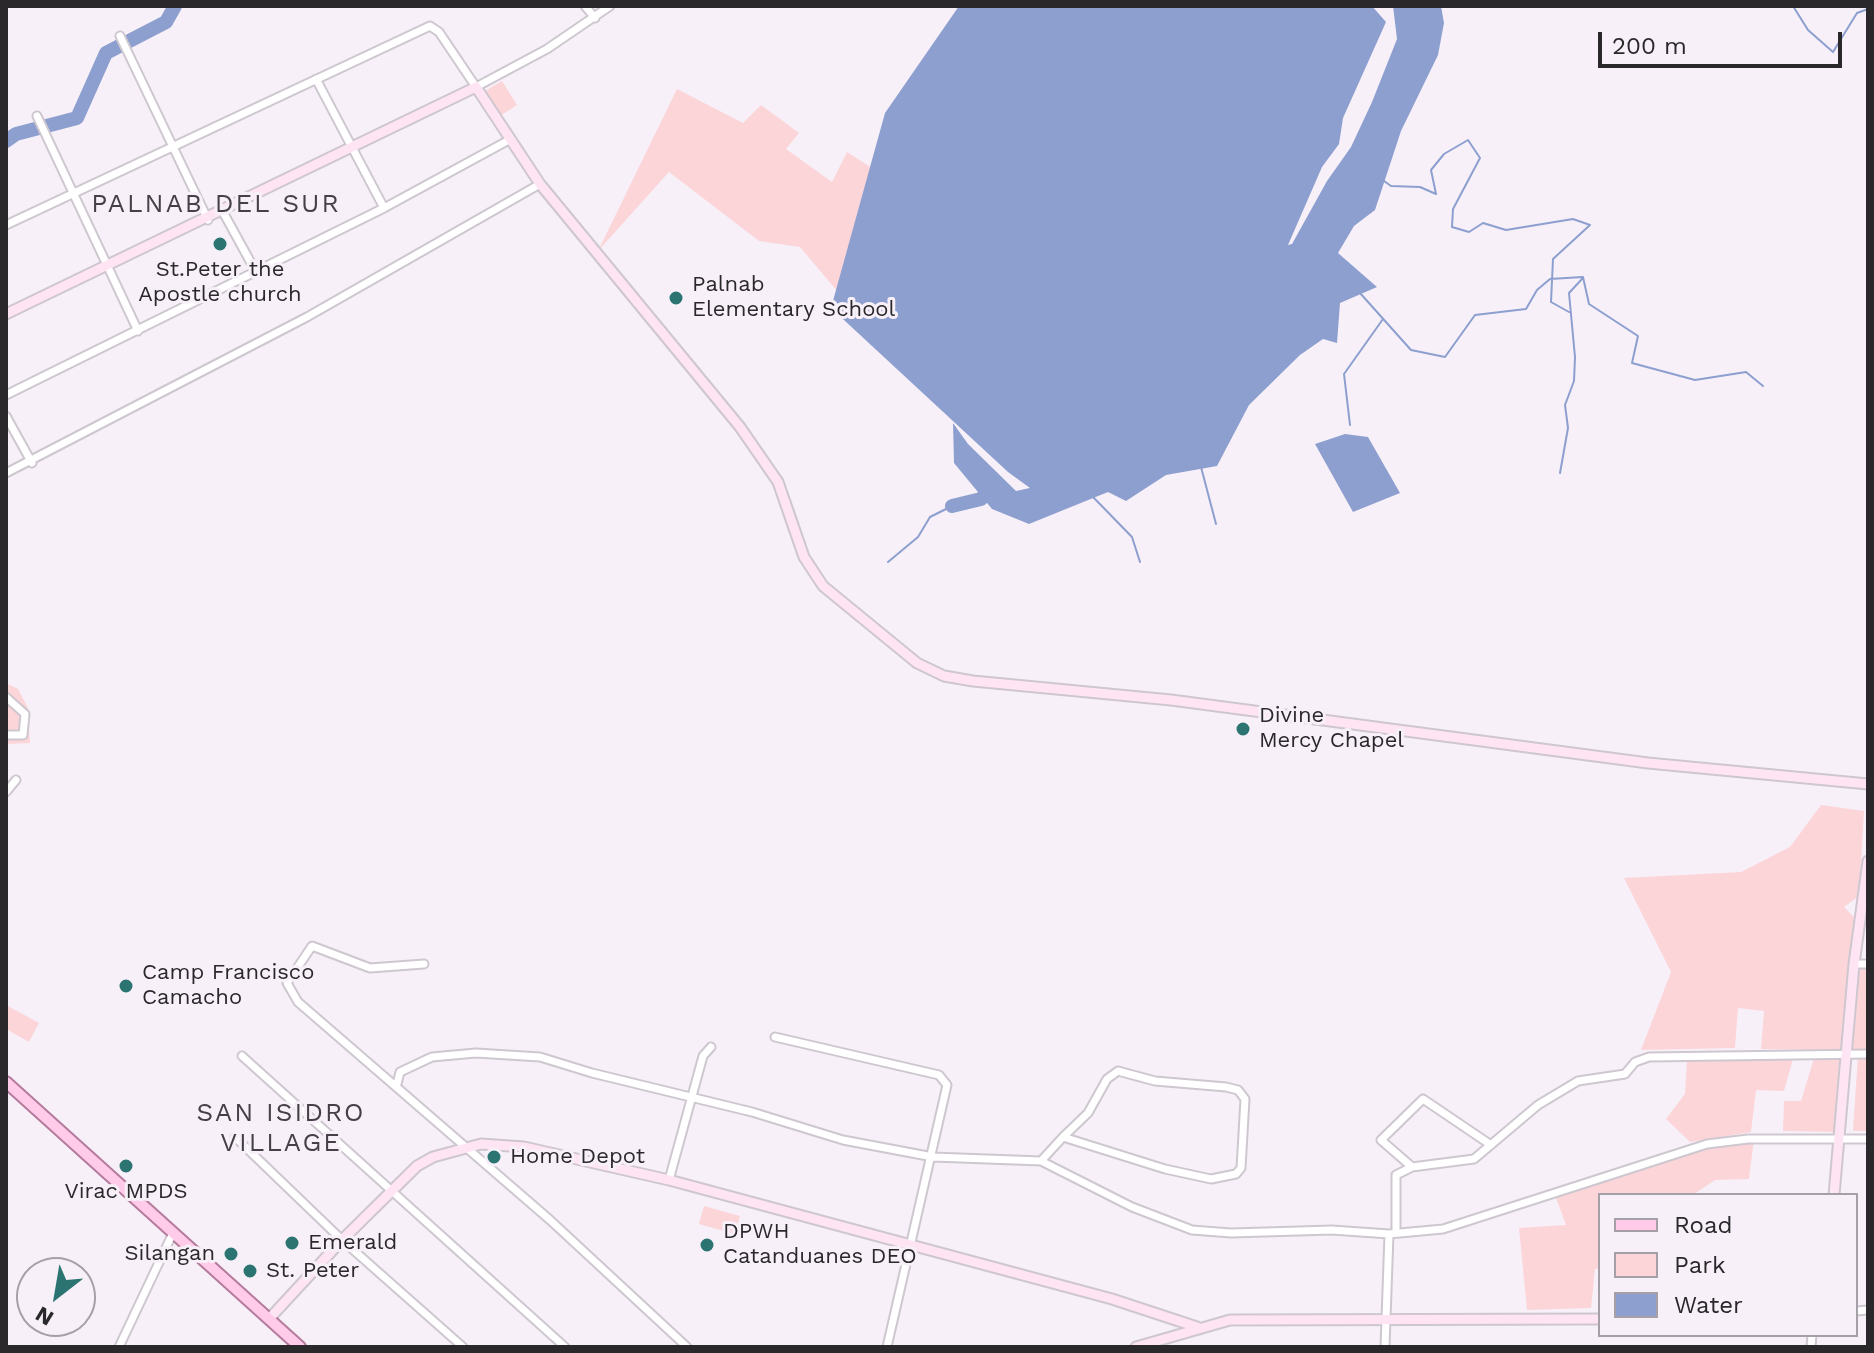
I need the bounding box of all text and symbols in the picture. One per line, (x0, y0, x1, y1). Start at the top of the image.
scale bar (1602, 16, 1846, 66)
text: 200 m (1612, 32, 1687, 60)
district label: PALNAB DEL SUR (91, 188, 341, 220)
marker: St.Peter the Apostle church (211, 235, 229, 253)
place label: St.Peter the Apostle church (138, 257, 302, 308)
place label: Palnab Elementary School (692, 272, 895, 324)
marker: Palnab Elementary School (667, 289, 685, 307)
place label: Divine Mercy Chapel (1259, 703, 1404, 754)
marker: Divine Mercy Chapel (1234, 720, 1252, 738)
place label: Camp Francisco Camacho (142, 960, 314, 1012)
marker: Camp Francisco Camacho (117, 977, 135, 995)
district label: SAN ISIDRO VILLAGE (197, 1097, 365, 1158)
place label: Home Depot (510, 1144, 645, 1170)
marker: Home Depot (485, 1148, 503, 1166)
marker: Virac MPDS (117, 1157, 135, 1175)
place label: Virac MPDS (64, 1179, 188, 1205)
legend (1598, 1193, 1858, 1337)
text: Road (1674, 1211, 1733, 1239)
place label: DPWH Catanduanes DEO (723, 1219, 917, 1270)
place label: Emerald (308, 1230, 397, 1256)
marker: Emerald (283, 1234, 301, 1252)
marker: DPWH Catanduanes DEO (698, 1236, 716, 1254)
place label: Silangan (125, 1241, 215, 1267)
marker: Silangan (222, 1245, 240, 1263)
text: Park (1674, 1251, 1726, 1279)
north arrow (16, 1257, 96, 1337)
place label: St. Peter (266, 1258, 359, 1284)
marker: St. Peter (241, 1262, 259, 1280)
text: Water (1674, 1291, 1743, 1319)
text: N (31, 1301, 58, 1331)

